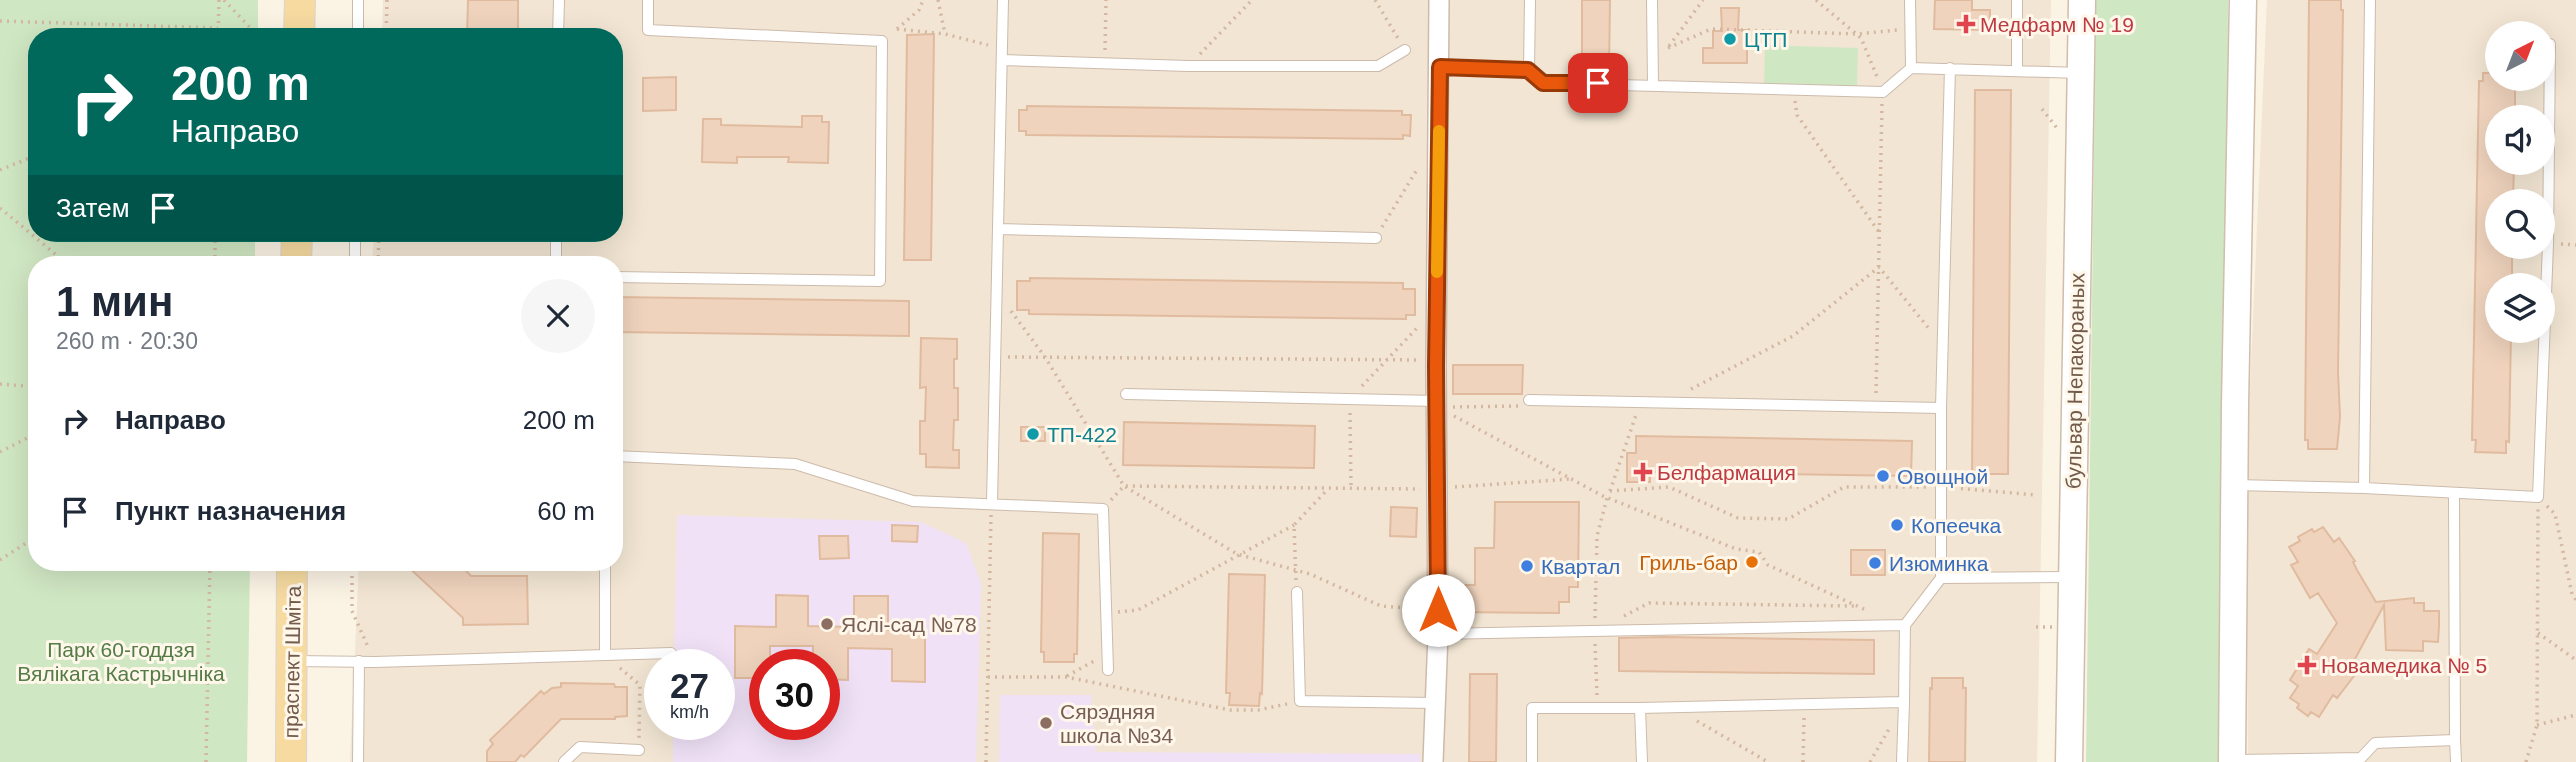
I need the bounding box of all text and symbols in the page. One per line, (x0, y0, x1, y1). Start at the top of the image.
place label: Медфарм № 19 (1980, 13, 2134, 36)
marker: Медфарм № 19 (1958, 16, 1974, 32)
north arrow (2485, 21, 2555, 91)
map controls (2485, 21, 2555, 343)
place label: ЦТП (1744, 28, 1787, 51)
marker: ЦТП (1722, 31, 1738, 47)
pin (1568, 53, 1628, 113)
icon: right (56, 56, 147, 147)
text: 200 m (171, 56, 310, 110)
icon: arrive (1579, 64, 1617, 102)
button: sound (2485, 105, 2555, 175)
text: Направо (171, 113, 299, 149)
icon: arrive (144, 189, 182, 227)
button: search (2485, 189, 2555, 259)
text: Затем (56, 193, 130, 223)
street label: бульвар Непакораных (2062, 272, 2088, 489)
button: layers (2485, 273, 2555, 343)
text: 1 мин (56, 278, 173, 325)
button: close (521, 279, 595, 353)
text: 260 m · 20:30 (56, 328, 198, 354)
icon: right (56, 402, 94, 440)
text: Направо (115, 405, 226, 435)
text: 200 m (523, 405, 595, 435)
place label: ТП-422 (1047, 423, 1117, 446)
marker: ТП-422 (1025, 426, 1041, 442)
place label: Белфармация (1657, 461, 1796, 484)
marker: Белфармация (1635, 464, 1651, 480)
place label: Овощной (1897, 465, 1988, 488)
marker: Овощной (1875, 468, 1891, 484)
icon: arrive (56, 493, 94, 531)
text: Пункт назначения (115, 496, 346, 526)
text: 60 m (537, 496, 595, 526)
place label: Копеечка (1911, 514, 2002, 537)
marker: Копеечка (1889, 517, 1905, 533)
place label: Гриль-бар (1639, 551, 1738, 574)
place label: Изюминка (1889, 552, 1989, 575)
marker: Гриль-бар (1744, 554, 1760, 570)
place label: Квартал (1541, 555, 1620, 578)
marker: Изюминка (1867, 555, 1883, 571)
marker: Квартал (1519, 558, 1535, 574)
position arrow (1401, 573, 1475, 647)
street label: праспект Шміта (279, 585, 305, 738)
place label: Яслі-сад №78 (841, 613, 977, 636)
marker: Яслі-сад №78 (819, 616, 835, 632)
park label: Парк 60-годдзя Вялікага Кастрычніка (17, 638, 225, 685)
speed limit sign: 30 (749, 649, 840, 740)
place label: Новамедика № 5 (2321, 654, 2487, 677)
marker: Новамедика № 5 (2299, 657, 2315, 673)
text: 27 (670, 666, 709, 705)
place label: Сярэдняя школа №34 (1060, 700, 1173, 747)
text: km/h (670, 702, 709, 722)
marker: Сярэдняя школа №34 (1038, 715, 1054, 731)

